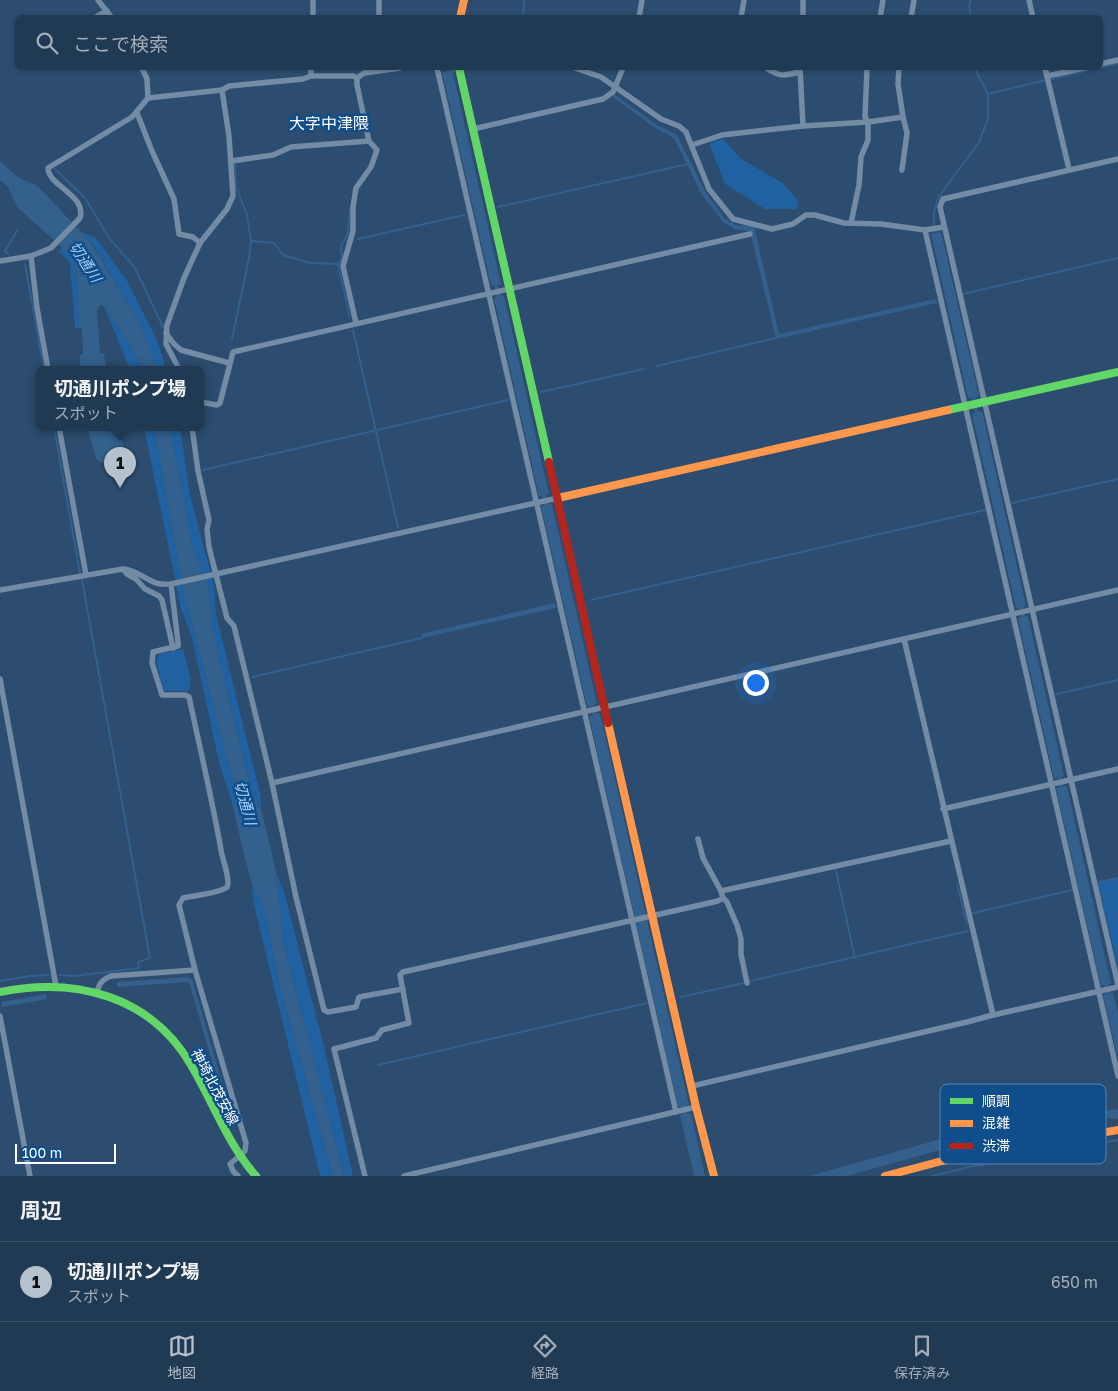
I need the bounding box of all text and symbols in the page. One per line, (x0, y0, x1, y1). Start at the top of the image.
search box (15, 15, 1103, 70)
icon: search (33, 29, 61, 57)
text: ここで検索 (73, 32, 168, 55)
district label: 大字中津隈 (289, 113, 369, 133)
water label: 切通川 (66, 238, 107, 287)
popup (36, 366, 204, 431)
text: 切通川ポンプ場 (54, 376, 186, 399)
text: スポット (54, 403, 118, 423)
pin: 1 (104, 447, 136, 488)
your location (743, 670, 769, 696)
water label: 切通川 (231, 779, 261, 829)
street label: 神埼北茂安線 (188, 1046, 243, 1128)
legend (940, 1084, 1106, 1164)
text: 順調 (982, 1092, 1010, 1109)
text: 混雑 (982, 1114, 1010, 1131)
text: 渋滞 (982, 1137, 1010, 1154)
scale bar (15, 1141, 116, 1164)
text: 100 m (22, 1144, 62, 1161)
text: 周辺 (20, 1197, 62, 1223)
text: 切通川ポンプ場 (67, 1259, 199, 1282)
text: 1 (32, 1272, 40, 1292)
text: 650 m (1051, 1272, 1098, 1292)
text: スポット (67, 1286, 131, 1306)
tab: 地図 (168, 1332, 196, 1382)
tab: 経路 (531, 1332, 559, 1382)
tab: 保存済み (894, 1332, 950, 1382)

